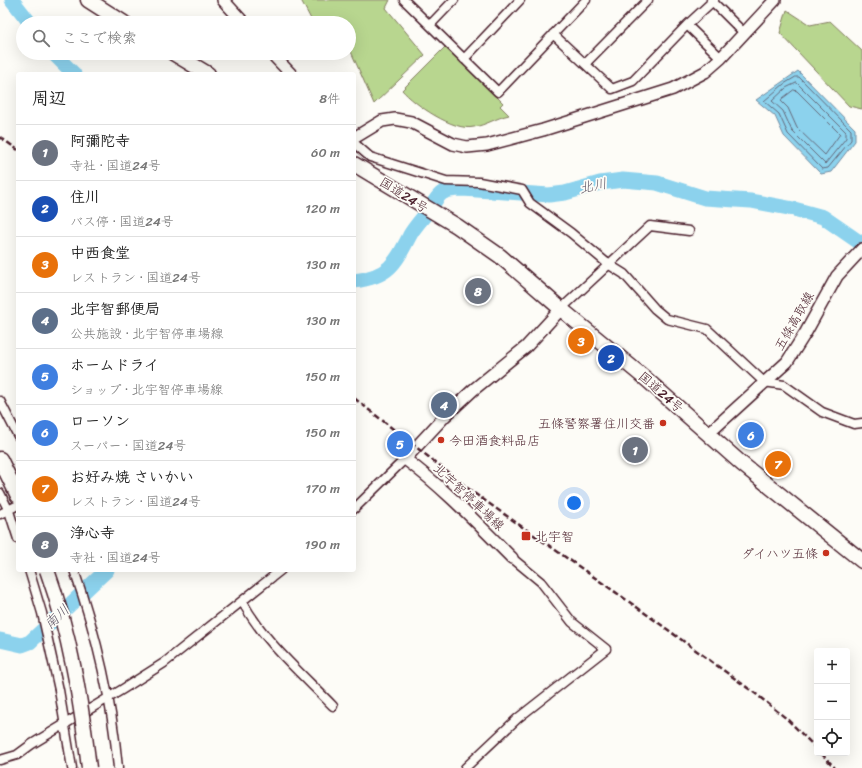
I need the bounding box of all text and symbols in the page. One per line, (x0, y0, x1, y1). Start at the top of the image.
search box (16, 16, 356, 60)
text: ここで検索 (62, 25, 137, 51)
icon: search (30, 27, 52, 49)
text: 周辺 (32, 83, 66, 113)
text: 8件 (319, 87, 340, 110)
text: 阿彌陀寺 (70, 128, 130, 154)
text: 1 (42, 141, 48, 164)
text: 60 m (311, 141, 340, 164)
text: 寺社 · 国道24号 (70, 154, 161, 177)
street label: 国道24号 (375, 171, 433, 219)
water label: 北川 (577, 171, 609, 201)
text: 住川 (70, 184, 100, 210)
text: 2 (41, 197, 49, 220)
text: 120 m (305, 197, 340, 220)
text: バス停 · 国道24号 (70, 210, 174, 233)
text: 中西食堂 (70, 240, 130, 266)
text: 3 (41, 253, 49, 276)
text: 130 m (306, 253, 340, 276)
text: レストラン · 国道24号 (70, 266, 201, 289)
pin: 8 (465, 276, 491, 306)
street label: 五條高取線 (768, 286, 821, 355)
text: 北宇智郵便局 (70, 296, 160, 322)
text: 4 (41, 309, 49, 332)
text: 130 m (306, 309, 340, 332)
text: 公共施設 · 北宇智停車場線 (70, 322, 223, 345)
pin: 3 (568, 326, 594, 356)
pin: 2 (598, 343, 624, 373)
text: ホームドライ (70, 352, 159, 378)
text: 5 (41, 365, 49, 388)
text: 150 m (305, 365, 340, 388)
street label: 国道24号 (633, 365, 689, 419)
text: ショップ · 北宇智停車場線 (70, 378, 223, 401)
pin: 4 (431, 390, 457, 420)
text: ローソン (70, 408, 130, 434)
place label: 五條警察署住川交番 (538, 412, 655, 435)
marker: 五條警察署住川交番 (658, 418, 668, 428)
pin: 6 (738, 420, 764, 450)
text: 6 (41, 421, 49, 444)
text: 150 m (305, 421, 340, 444)
pin: 5 (387, 429, 413, 459)
place label: 今田酒食料品店 (449, 429, 540, 452)
text: スーパー · 国道24号 (70, 434, 186, 457)
marker: 今田酒食料品店 (436, 435, 446, 445)
pin: 1 (622, 435, 648, 465)
pin: 7 (765, 449, 791, 479)
street label: 北宇智停車場線 (428, 458, 511, 537)
text: お好み焼 さいかい (70, 464, 194, 490)
text: 7 (41, 477, 49, 500)
text: 170 m (305, 477, 340, 500)
text: レストラン · 国道24号 (70, 490, 201, 513)
your location (564, 493, 584, 513)
text: 浄心寺 (70, 520, 115, 546)
place label: 北宇智 (535, 525, 574, 548)
marker: 北宇智 (520, 530, 532, 542)
text: 8 (41, 533, 49, 556)
text: 190 m (305, 533, 340, 556)
place label: ダイハツ五條 (741, 542, 818, 565)
text: 寺社 · 国道24号 (70, 546, 161, 569)
marker: ダイハツ五條 (821, 548, 831, 558)
water label: 南川 (38, 598, 76, 636)
map controls (814, 648, 850, 756)
button: + (814, 648, 850, 684)
button: − (814, 684, 850, 720)
button: locate (814, 720, 850, 756)

